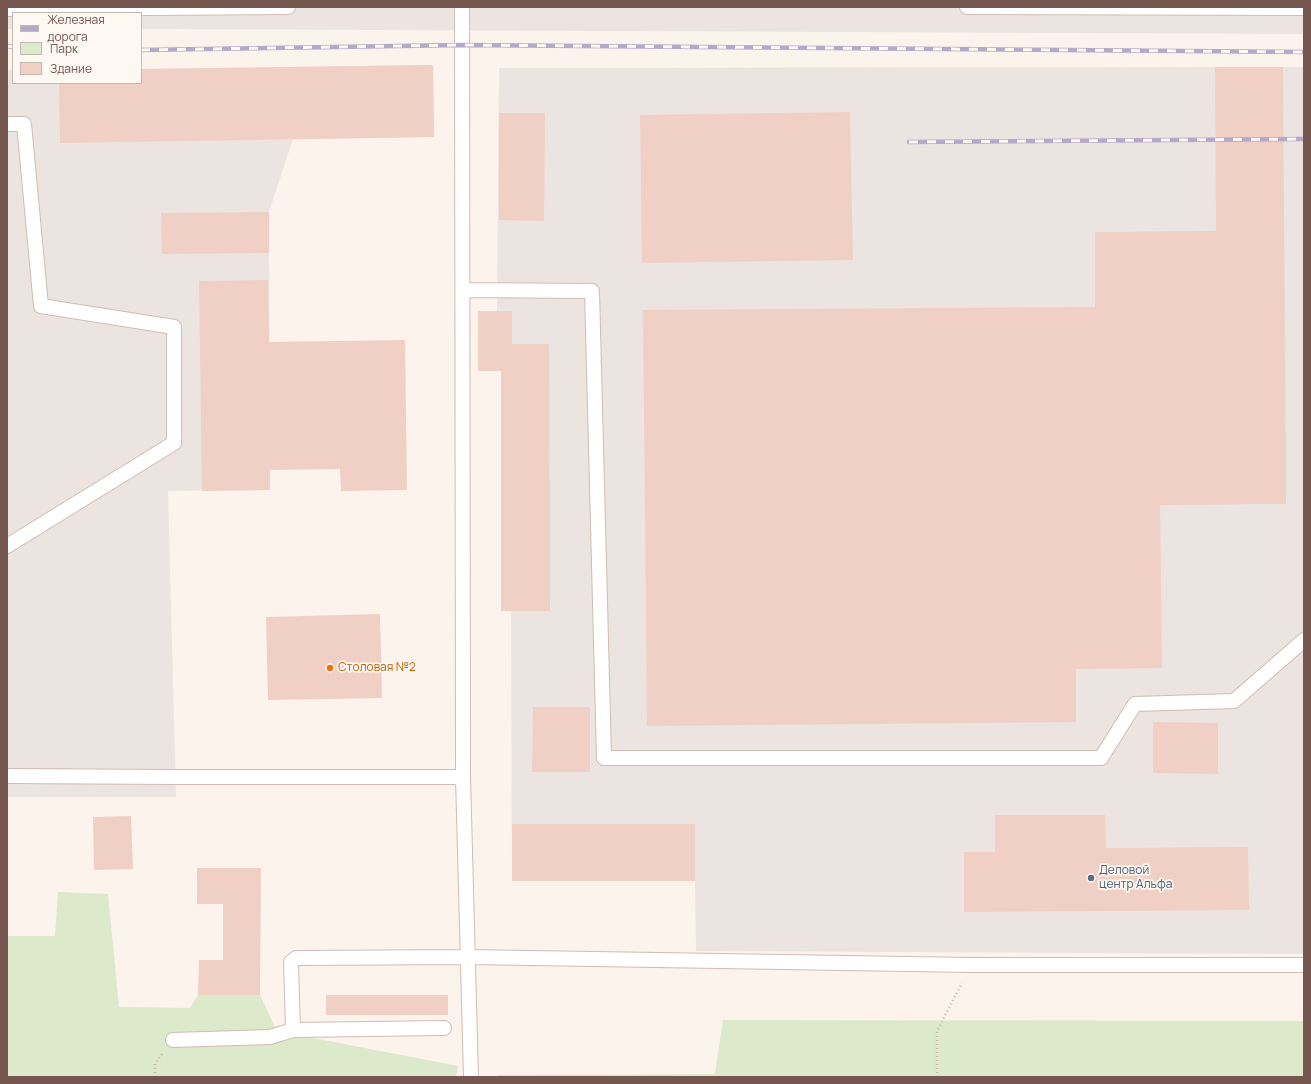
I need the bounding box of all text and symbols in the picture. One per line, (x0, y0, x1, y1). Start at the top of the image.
text: Железная дорога (47, 11, 105, 45)
legend (12, 12, 142, 84)
text: Парк (50, 40, 78, 57)
text: Здание (50, 60, 92, 77)
place label: Столовая №2 (338, 661, 416, 675)
marker: Столовая №2 (325, 663, 335, 673)
place label: Деловой центр Альфа (1099, 864, 1172, 892)
marker: Деловой центр Альфа (1086, 873, 1096, 883)

